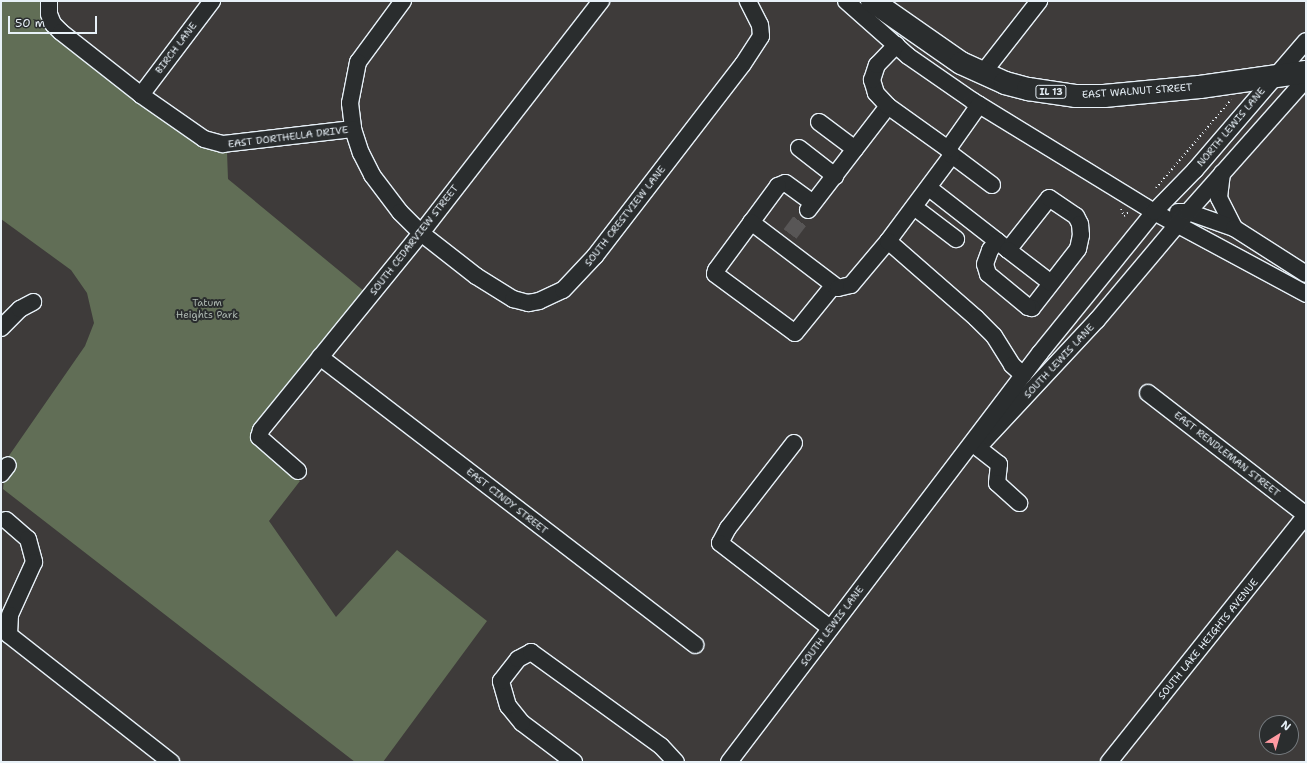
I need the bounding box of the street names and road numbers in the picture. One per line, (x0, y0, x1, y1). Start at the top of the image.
street label: BIRCH LANE (153, 20, 199, 76)
street label: EAST WALNUT STREET (1082, 81, 1192, 101)
road number: IL 13 (1035, 85, 1067, 99)
street label: NORTH LEWIS LANE (1194, 85, 1268, 169)
street label: EAST DORTHELLA DRIVE (227, 124, 349, 150)
street label: SOUTH CRESTVIEW LANE (582, 163, 668, 269)
street label: SOUTH CEDARVIEW STREET (367, 182, 461, 298)
street label: SOUTH LEWIS LANE (1021, 321, 1097, 401)
street label: EAST RENDLEMAN STREET (1172, 409, 1282, 499)
street label: EAST CINDY STREET (464, 465, 550, 537)
street label: SOUTH LAKE HEIGHTS AVENUE (1156, 576, 1260, 702)
street label: SOUTH LEWIS LANE (798, 584, 866, 668)

